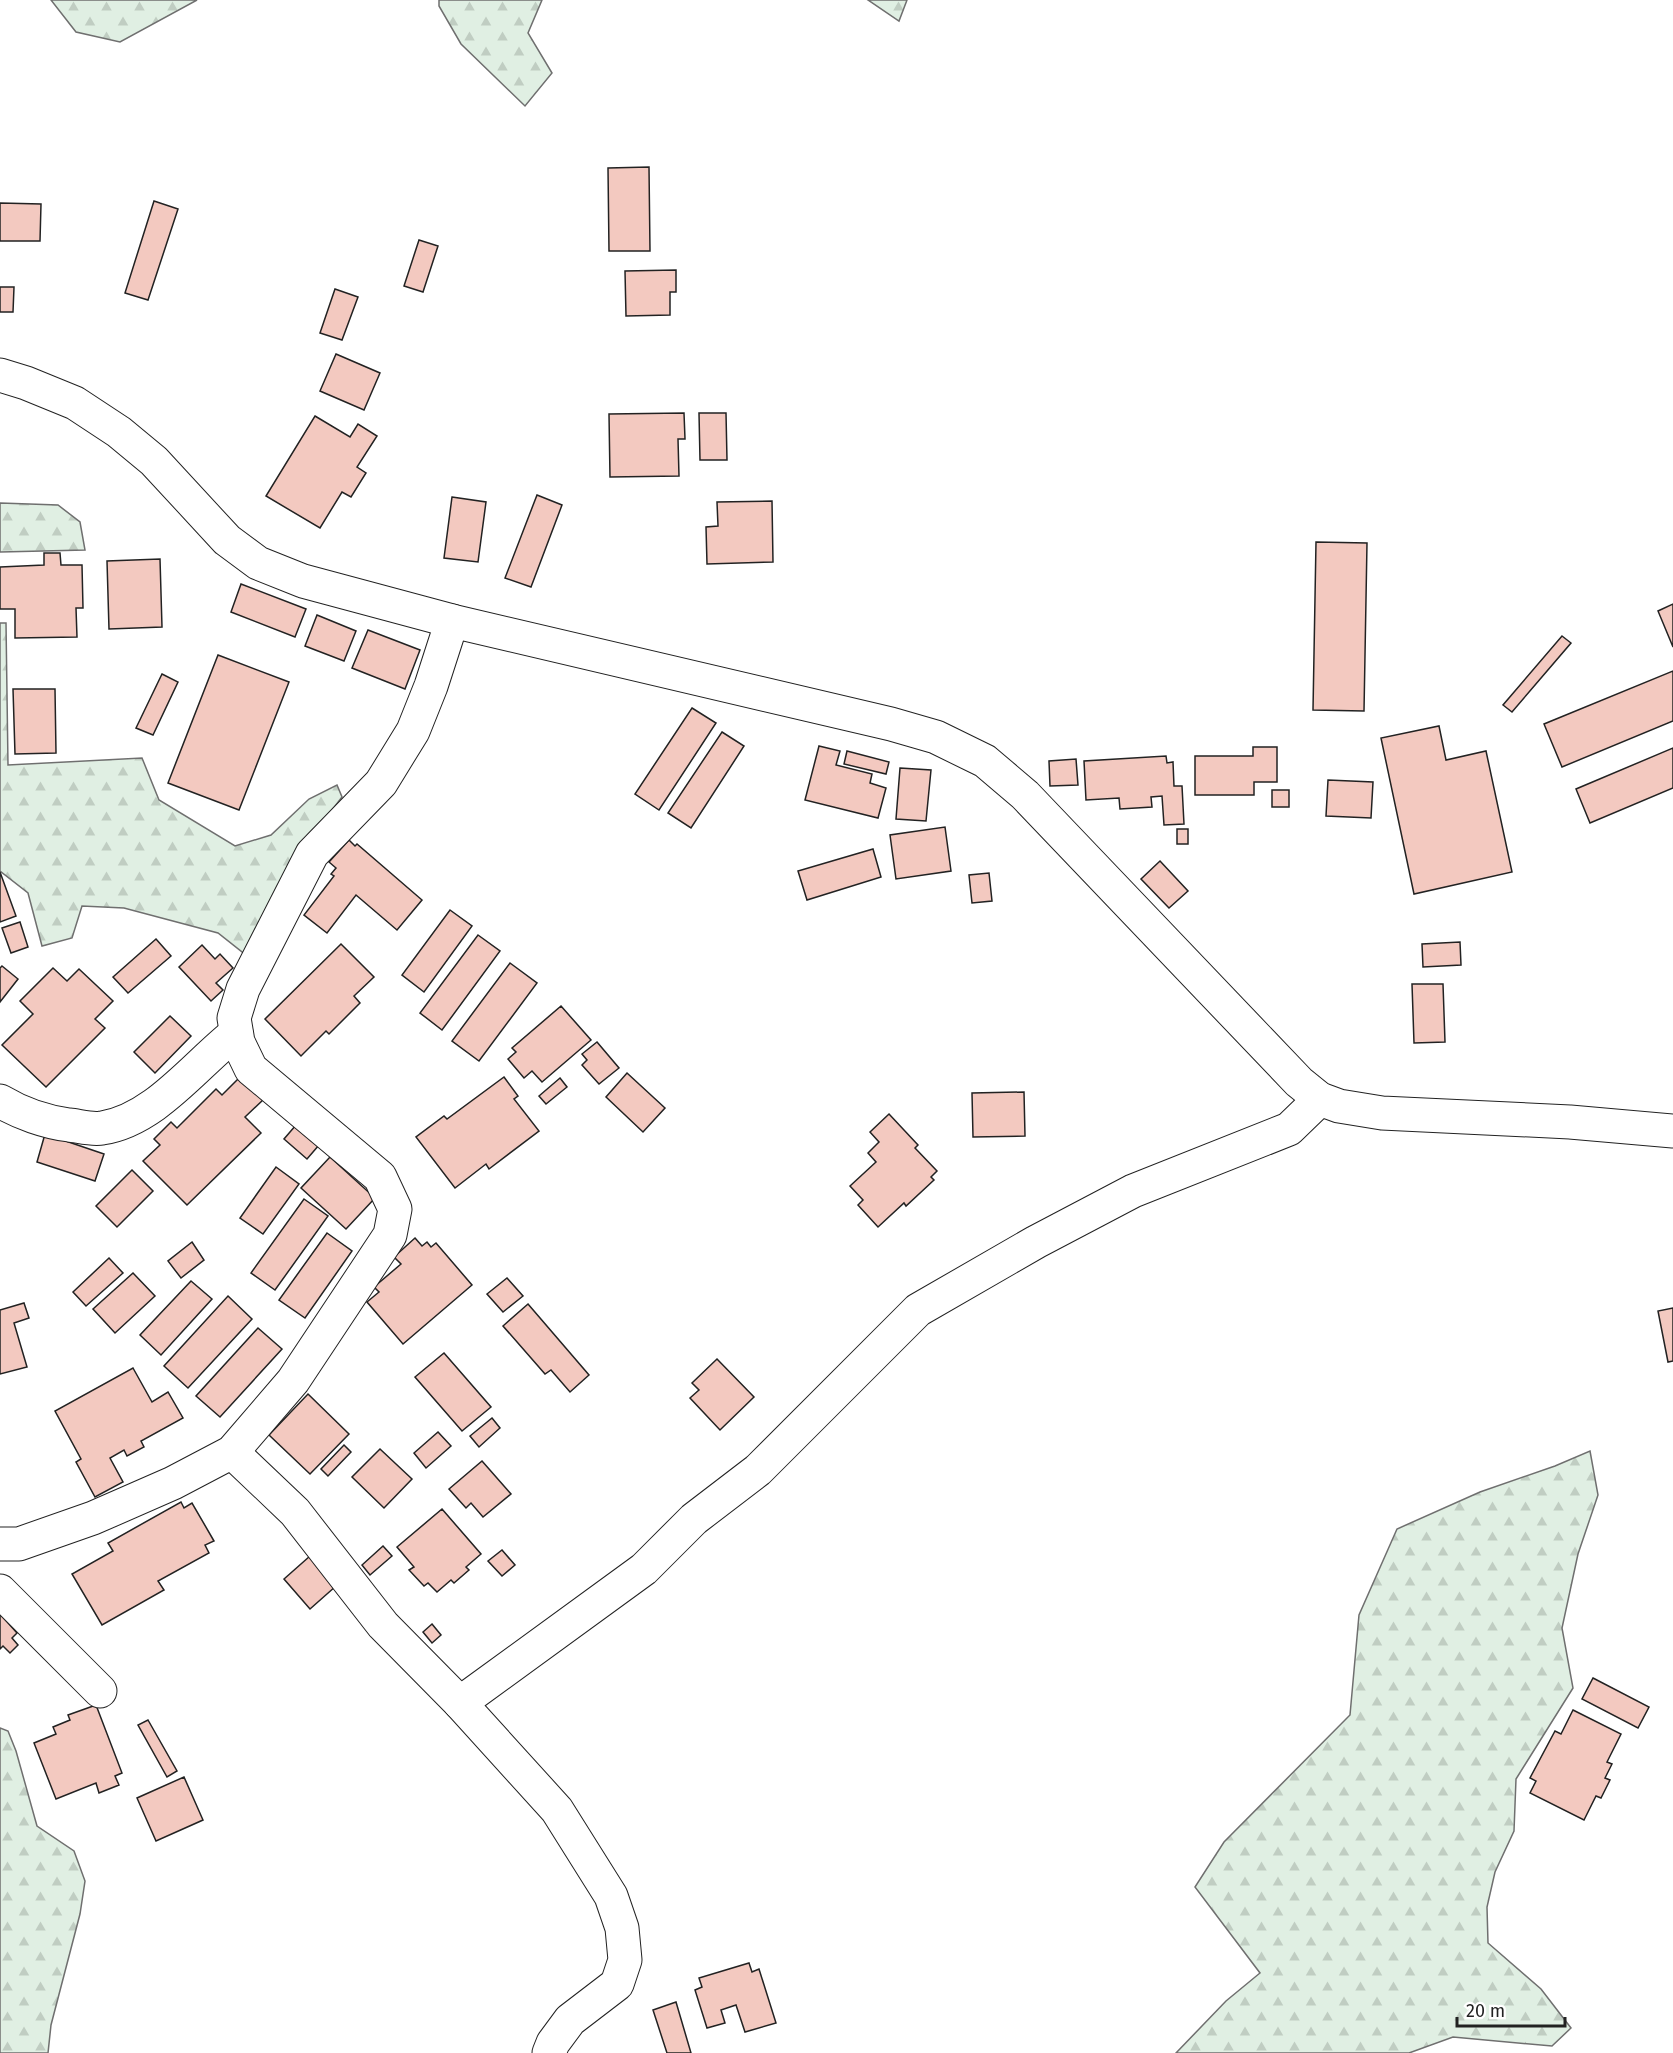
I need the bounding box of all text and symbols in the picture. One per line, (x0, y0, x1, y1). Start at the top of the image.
scale bar (1457, 1990, 1565, 2028)
text: 20 m (1466, 2000, 1505, 2022)

